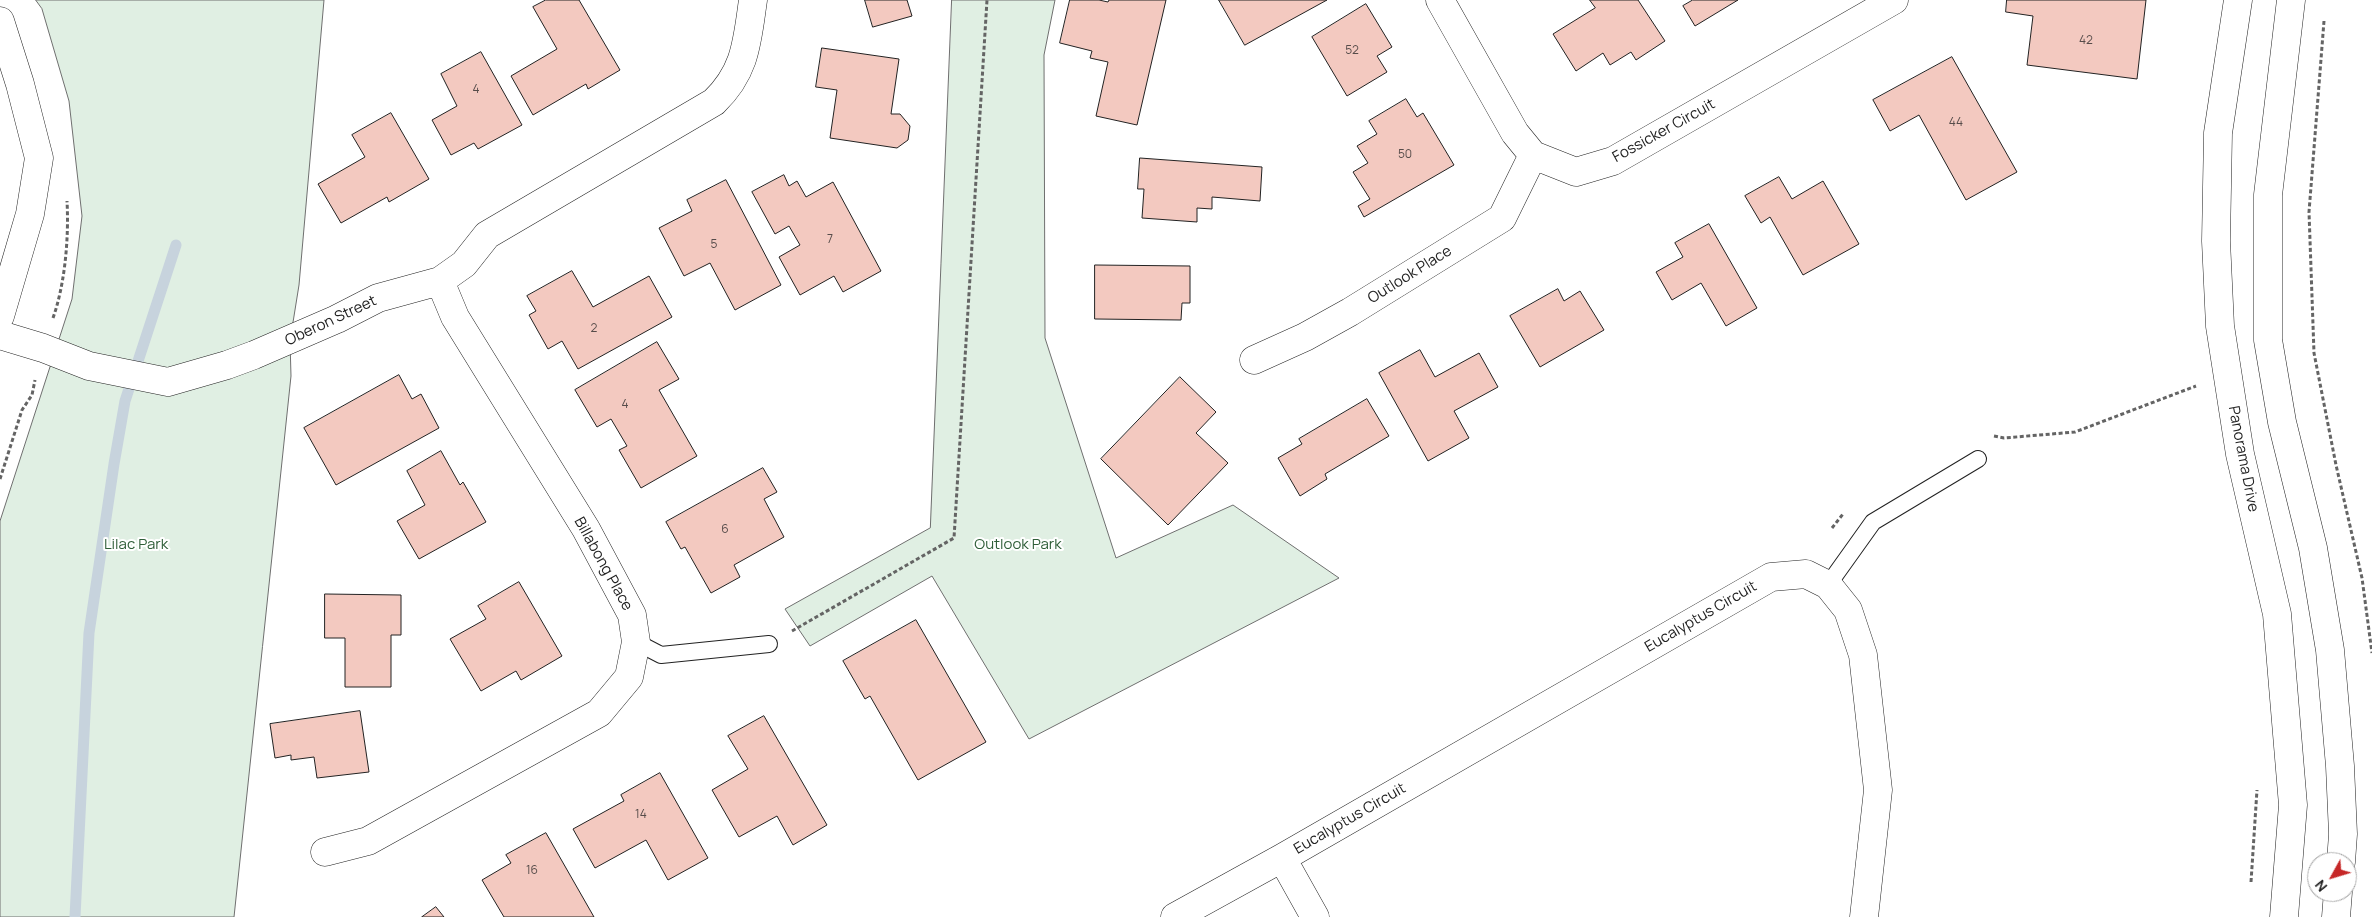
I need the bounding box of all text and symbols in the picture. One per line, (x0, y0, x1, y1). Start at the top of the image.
house number: 42 (2079, 34, 2093, 48)
house number: 52 (1345, 44, 1359, 58)
house number: 4 (472, 83, 480, 97)
street label: Fossicker Circuit (1610, 95, 1718, 167)
house number: 44 (1949, 116, 1963, 130)
house number: 50 (1398, 148, 1412, 162)
house number: 7 (827, 233, 833, 247)
house number: 5 (711, 238, 717, 252)
street label: Outlook Place (1365, 242, 1455, 308)
street label: Oberon Street (283, 292, 379, 350)
house number: 2 (591, 322, 597, 336)
house number: 4 (621, 398, 629, 412)
street label: Panorama Drive (2224, 405, 2262, 513)
street label: Billabong Place (570, 514, 636, 614)
house number: 6 (721, 523, 729, 537)
park label: Lilac Park (104, 536, 168, 554)
park label: Outlook Park (974, 536, 1062, 554)
street label: Eucalyptus Circuit (1642, 578, 1760, 656)
street label: Eucalyptus Circuit (1291, 780, 1409, 858)
house number: 14 (635, 808, 647, 822)
north arrow (2307, 852, 2357, 902)
house number: 16 (526, 864, 538, 878)
text: N (2310, 876, 2331, 896)

